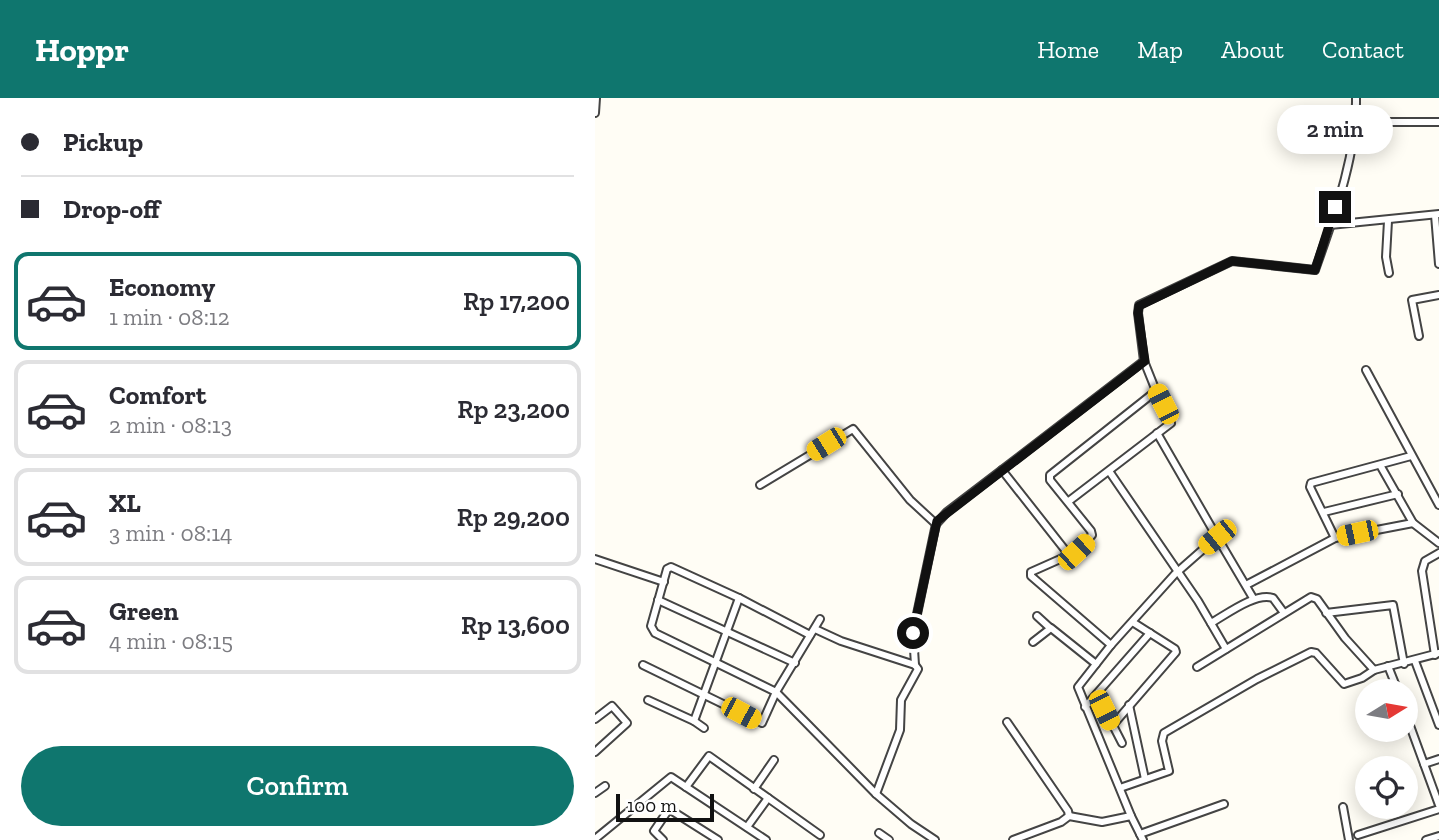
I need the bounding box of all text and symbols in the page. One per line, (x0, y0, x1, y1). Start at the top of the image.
text: Hoppr (35, 30, 129, 69)
text: Home (1037, 35, 1099, 64)
text: Map (1137, 35, 1183, 64)
text: About (1221, 35, 1284, 64)
text: Contact (1322, 35, 1404, 64)
callout: 2 min (1277, 105, 1393, 154)
text: 2 min (1306, 115, 1364, 143)
text: Pickup (63, 126, 143, 158)
route end (1319, 191, 1351, 223)
text: Drop-off (63, 193, 160, 225)
icon: car (25, 270, 88, 333)
text: Economy (109, 271, 215, 303)
text: Rp 17,200 (463, 285, 570, 317)
text: 1 min · 08:12 (109, 303, 230, 331)
icon: car (25, 378, 88, 441)
text: Comfort (109, 379, 206, 411)
car (1145, 381, 1182, 427)
text: Rp 23,200 (457, 393, 570, 425)
text: 2 min · 08:13 (109, 411, 232, 439)
car (803, 424, 850, 464)
icon: car (25, 486, 88, 549)
text: XL (109, 487, 141, 519)
text: Rp 29,200 (457, 501, 570, 533)
car (1195, 516, 1240, 558)
car (1335, 518, 1380, 548)
text: 3 min · 08:14 (109, 519, 232, 547)
car (1054, 530, 1099, 574)
icon: car (25, 594, 88, 657)
text: Green (109, 595, 179, 627)
text: Rp 13,600 (461, 609, 570, 641)
route start (897, 617, 929, 649)
text: 4 min · 08:15 (109, 627, 233, 655)
north arrow (1355, 679, 1417, 742)
map controls (1355, 679, 1418, 819)
car (1086, 687, 1123, 733)
car (718, 694, 765, 732)
button: Confirm (21, 746, 574, 826)
button: locate (1355, 756, 1418, 819)
scale bar (616, 791, 714, 823)
text: 100 m (627, 794, 677, 817)

